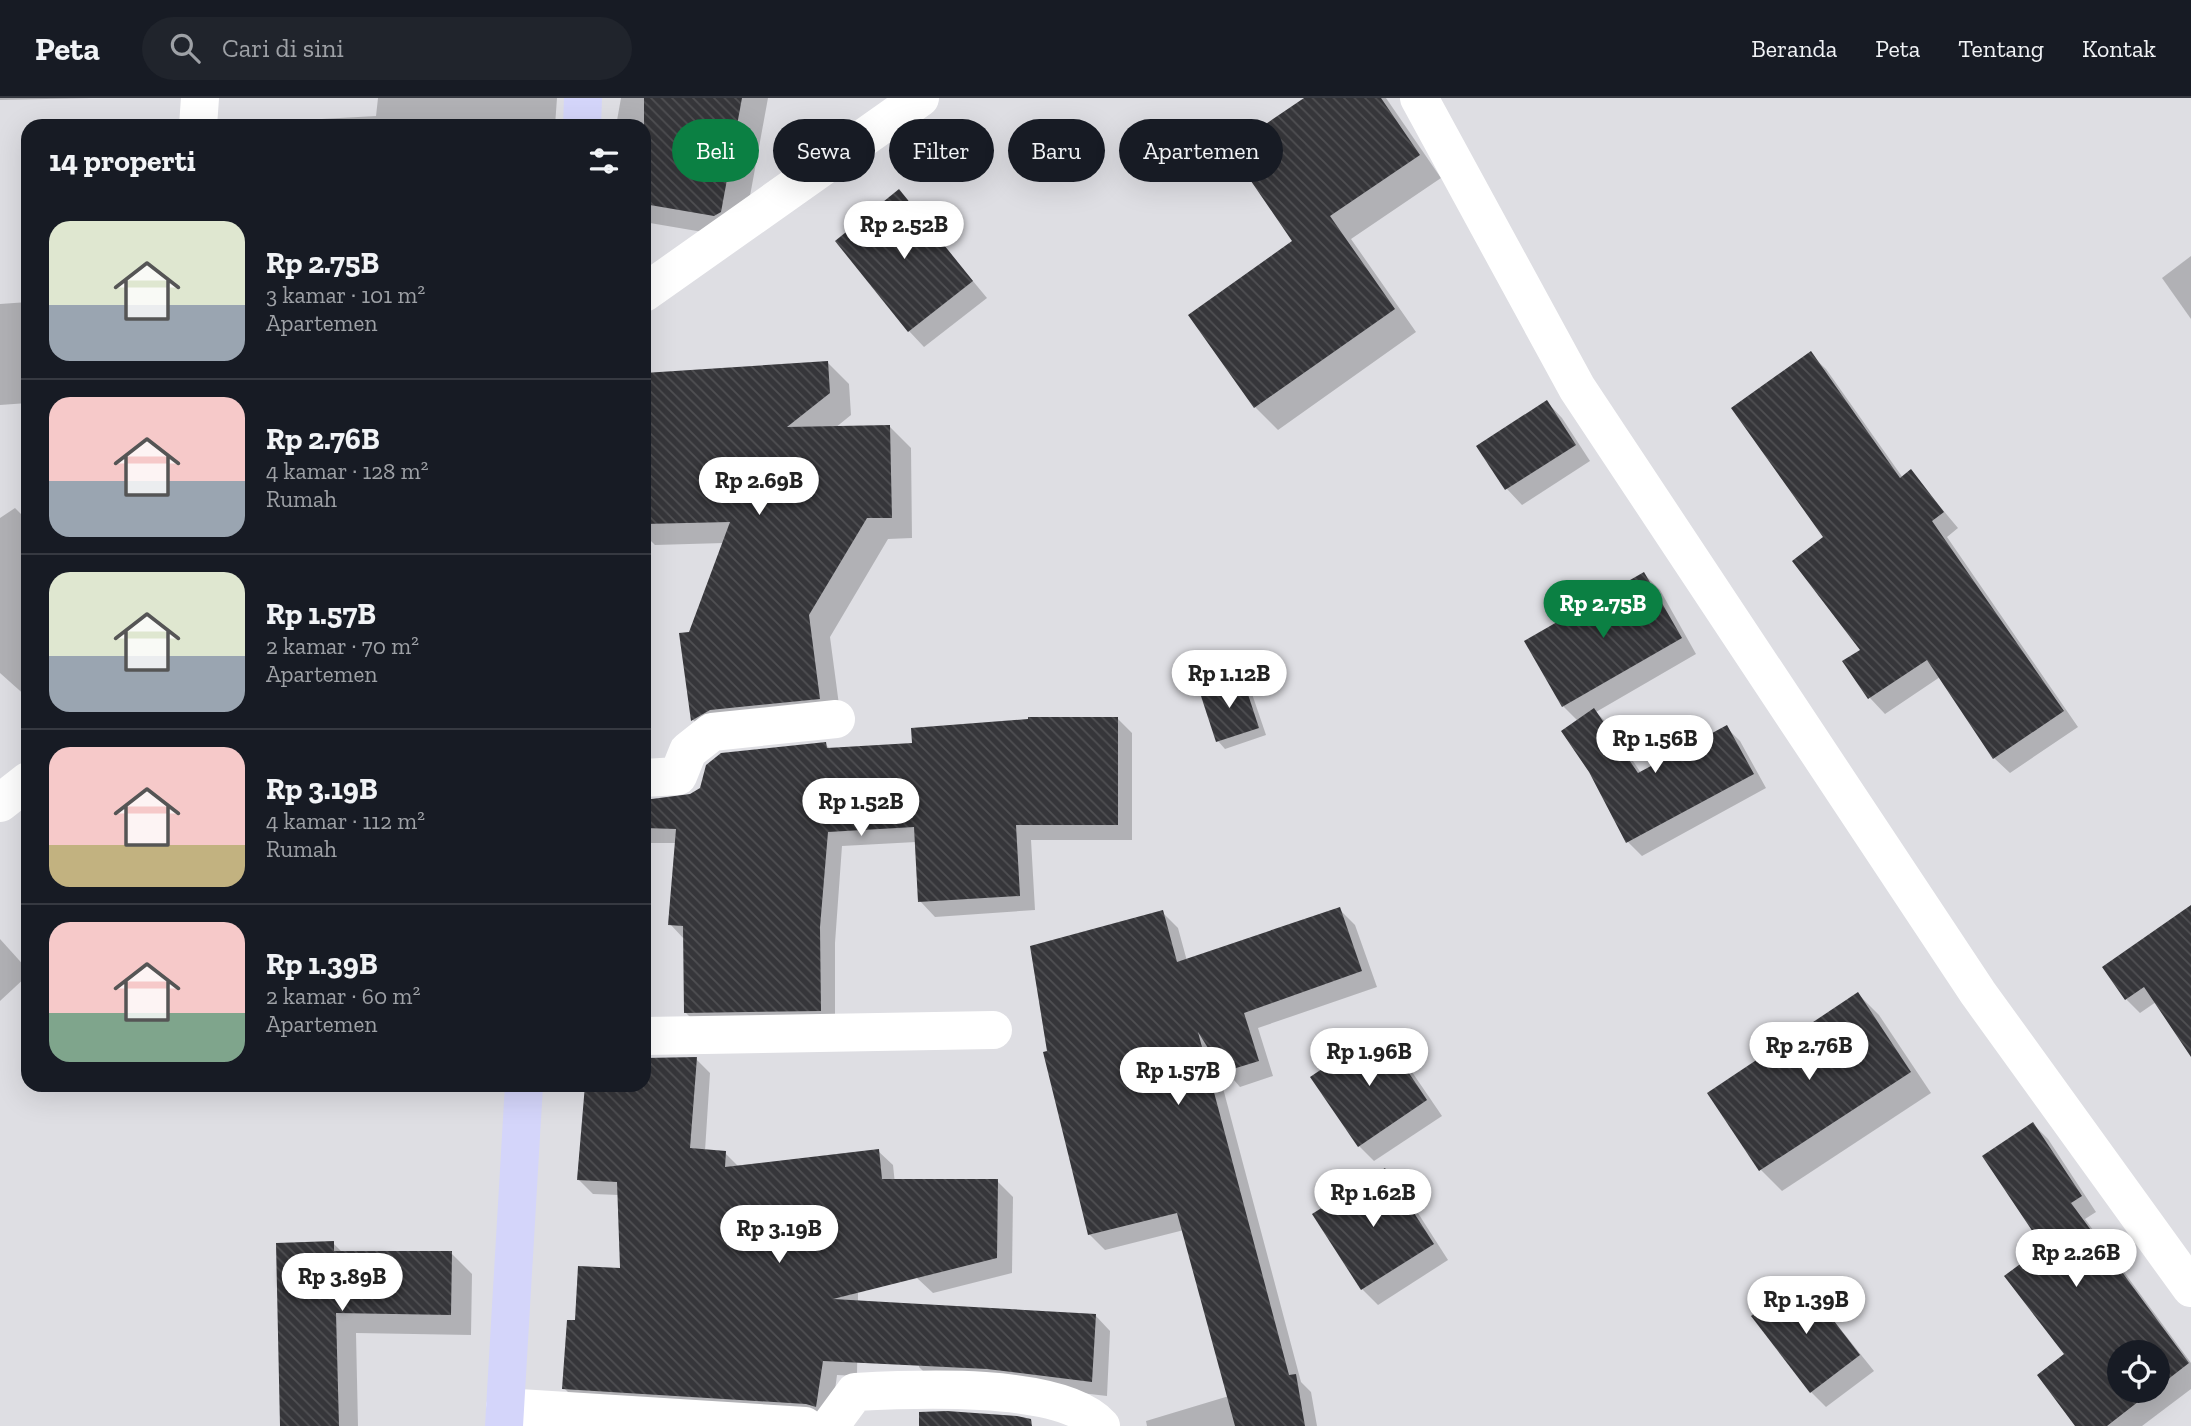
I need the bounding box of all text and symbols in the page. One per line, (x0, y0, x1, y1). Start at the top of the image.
search box (142, 17, 632, 80)
text: Peta (35, 29, 100, 68)
icon: search (166, 29, 204, 67)
text: Cari di sini (222, 32, 344, 64)
text: Beranda (1751, 34, 1837, 63)
text: Peta (1875, 34, 1920, 63)
text: Tentang (1958, 34, 2044, 63)
text: Kontak (2082, 34, 2156, 63)
chip: Beli (672, 119, 759, 182)
chip: Sewa (773, 119, 875, 182)
chip: Filter (889, 119, 994, 182)
chip: Baru (1008, 119, 1105, 182)
chip: Apartemen (1119, 119, 1283, 182)
icon: filters (585, 142, 623, 180)
text: 14 properti (49, 143, 196, 179)
pin: Rp 2.52B (832, 202, 976, 261)
text: Rp 2.52B (860, 210, 948, 238)
text: Rp 2.75B (266, 245, 379, 281)
icon: home (105, 249, 189, 333)
text: 3 kamar · 101 m² (266, 281, 425, 309)
text: Apartemen (266, 309, 377, 337)
text: Rp 2.76B (266, 421, 380, 457)
icon: home (105, 425, 189, 509)
text: 4 kamar · 128 m² (266, 457, 429, 485)
pin: Rp 2.69B (687, 458, 831, 517)
text: Rp 2.69B (715, 466, 803, 494)
text: Rumah (266, 485, 337, 513)
pin: Rp 2.75B (1531, 580, 1675, 640)
text: Rp 2.75B (1560, 589, 1646, 617)
text: Rp 1.57B (266, 596, 376, 632)
icon: home (105, 600, 189, 684)
text: 2 kamar · 70 m² (266, 632, 419, 660)
pin: Rp 1.12B (1157, 650, 1301, 710)
text: Rp 1.12B (1188, 659, 1270, 687)
text: Apartemen (266, 660, 377, 688)
pin: Rp 1.56B (1583, 716, 1727, 775)
text: Rp 1.56B (1612, 724, 1698, 752)
text: Rp 3.19B (266, 771, 378, 807)
icon: home (105, 775, 189, 859)
pin: Rp 1.52B (789, 778, 933, 838)
text: Rp 1.52B (818, 787, 904, 815)
text: 4 kamar · 112 m² (266, 807, 425, 835)
text: Rumah (266, 835, 337, 863)
text: Rp 1.39B (266, 946, 378, 982)
icon: home (105, 950, 189, 1034)
text: 2 kamar · 60 m² (266, 982, 420, 1010)
text: Apartemen (266, 1010, 377, 1038)
pin: Rp 2.76B (1737, 1023, 1881, 1082)
pin: Rp 1.96B (1297, 1028, 1441, 1088)
text: Rp 2.76B (1765, 1031, 1853, 1059)
text: Rp 1.96B (1326, 1037, 1412, 1065)
pin: Rp 1.57B (1106, 1048, 1250, 1107)
text: Rp 1.57B (1136, 1056, 1220, 1084)
pin: Rp 1.62B (1301, 1170, 1445, 1229)
text: Rp 1.62B (1330, 1178, 1416, 1206)
pin: Rp 3.19B (707, 1206, 851, 1265)
text: Rp 3.19B (736, 1214, 822, 1242)
pin: Rp 2.26B (2004, 1230, 2148, 1289)
text: Rp 2.26B (2032, 1238, 2120, 1266)
pin: Rp 3.89B (270, 1254, 414, 1313)
text: Rp 3.89B (298, 1262, 386, 1290)
pin: Rp 1.39B (1734, 1276, 1878, 1336)
text: Rp 1.39B (1763, 1285, 1849, 1313)
map controls (2107, 1340, 2170, 1403)
button: locate (2107, 1340, 2170, 1403)

